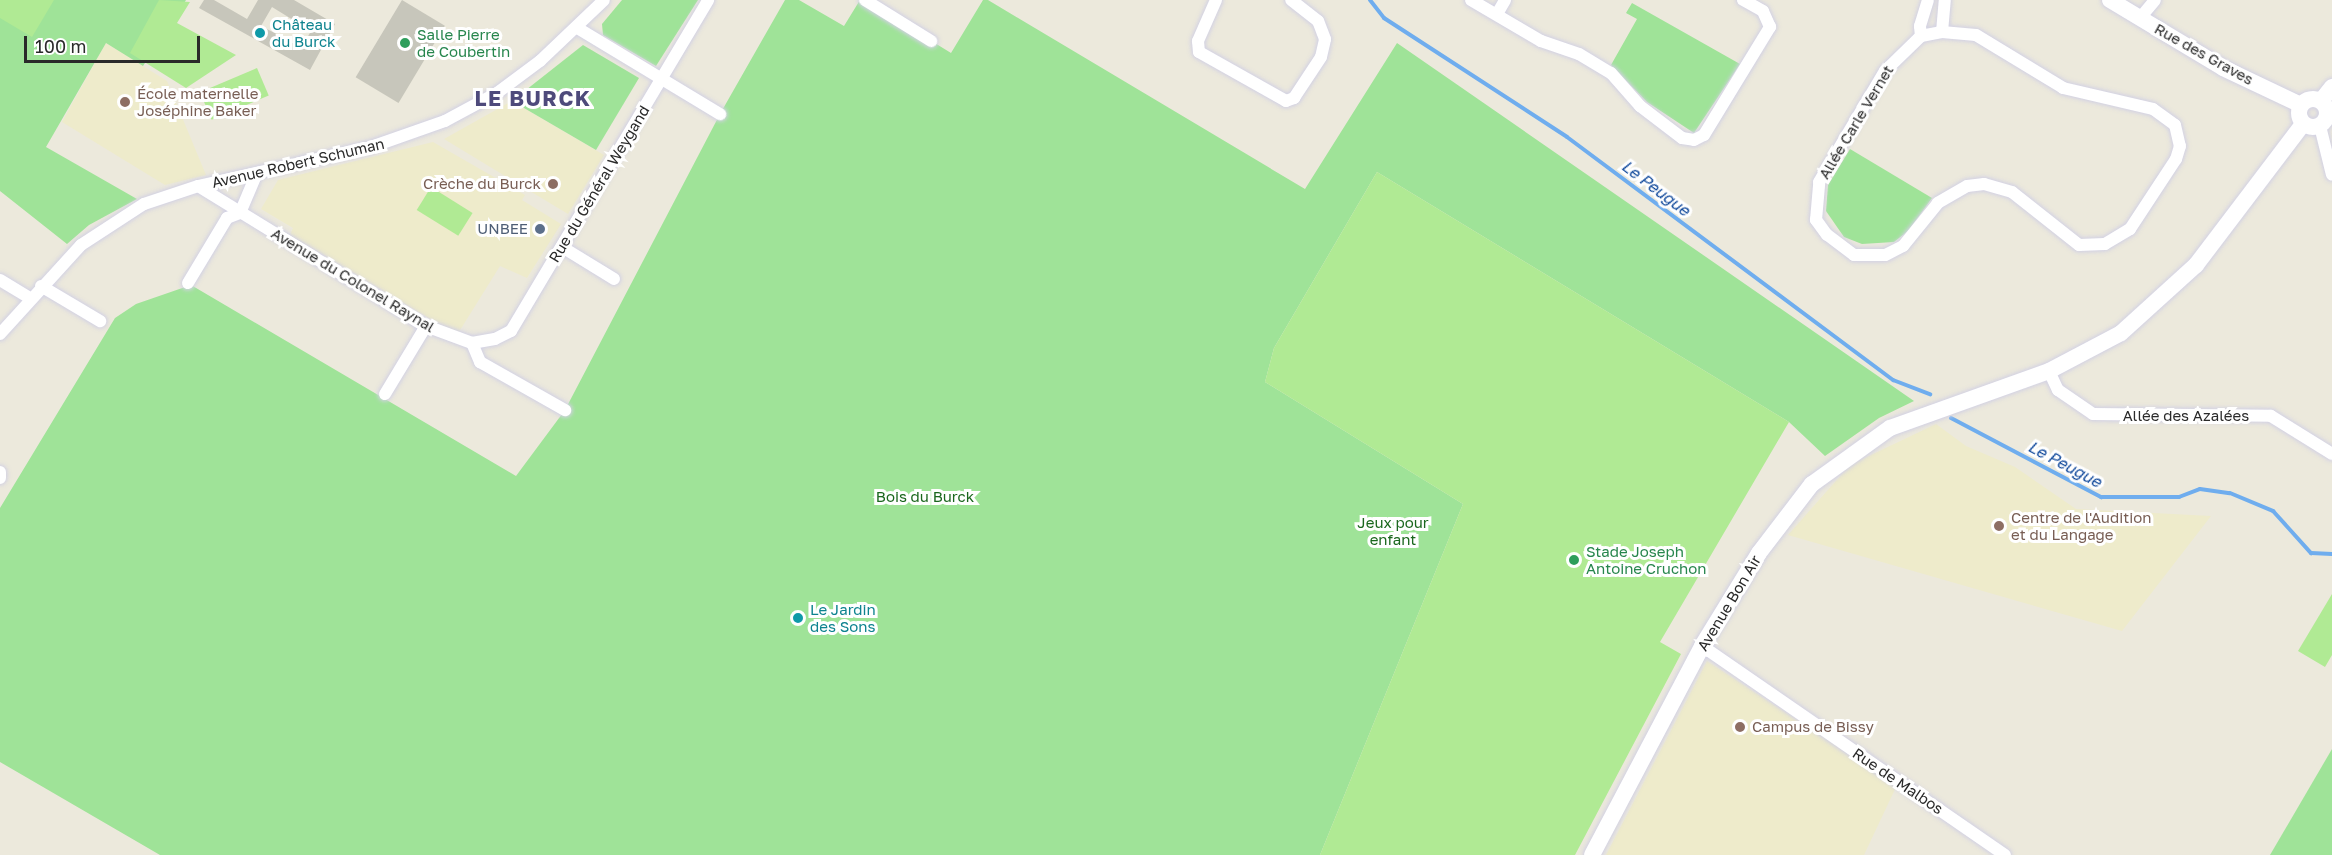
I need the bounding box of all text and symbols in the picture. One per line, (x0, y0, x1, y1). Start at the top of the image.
place label: Château du Burck (272, 15, 336, 50)
street label: Rue des Graves (2151, 19, 2257, 89)
scale bar (27, 24, 202, 62)
place label: Salle Pierre de Coubertin (417, 25, 510, 60)
marker: Château du Burck (253, 26, 267, 40)
text: 100 m (35, 35, 86, 57)
marker: Salle Pierre de Coubertin (398, 36, 412, 50)
street label: Allée Carle Vernet (1815, 62, 1897, 182)
place label: École maternelle Joséphine Baker (137, 84, 258, 119)
district label: LE BURCK (474, 85, 592, 111)
marker: École maternelle Joséphine Baker (118, 95, 132, 109)
street label: Rue du Général Weygand (545, 102, 653, 266)
street label: Avenue Robert Schuman (210, 134, 386, 192)
water label: Le Peugue (1618, 156, 1694, 220)
place label: Crèche du Burck (423, 175, 541, 193)
marker: Crèche du Burck (546, 177, 560, 191)
place label: UNBEE (477, 220, 528, 238)
marker: UNBEE (533, 222, 547, 236)
street label: Avenue du Colonel Raynal (268, 224, 438, 336)
street label: Allée des Azalées (2123, 407, 2249, 425)
water label: Le Peugue (2025, 437, 2105, 491)
park label: Bois du Burck (876, 488, 974, 506)
place label: Centre de l'Audition et du Langage (2011, 508, 2151, 543)
park label: Jeux pour enfant (1357, 513, 1429, 548)
marker: Centre de l'Audition et du Langage (1992, 519, 2006, 533)
place label: Stade Joseph Antoine Cruchon (1586, 542, 1707, 577)
street label: Avenue Bon Air (1693, 552, 1765, 654)
marker: Stade Joseph Antoine Cruchon (1567, 553, 1581, 567)
place label: Le Jardin des Sons (810, 600, 876, 635)
marker: Le Jardin des Sons (791, 611, 805, 625)
place label: Campus de Bissy (1752, 718, 1874, 736)
marker: Campus de Bissy (1733, 720, 1747, 734)
street label: Rue de Malbos (1849, 744, 1947, 818)

